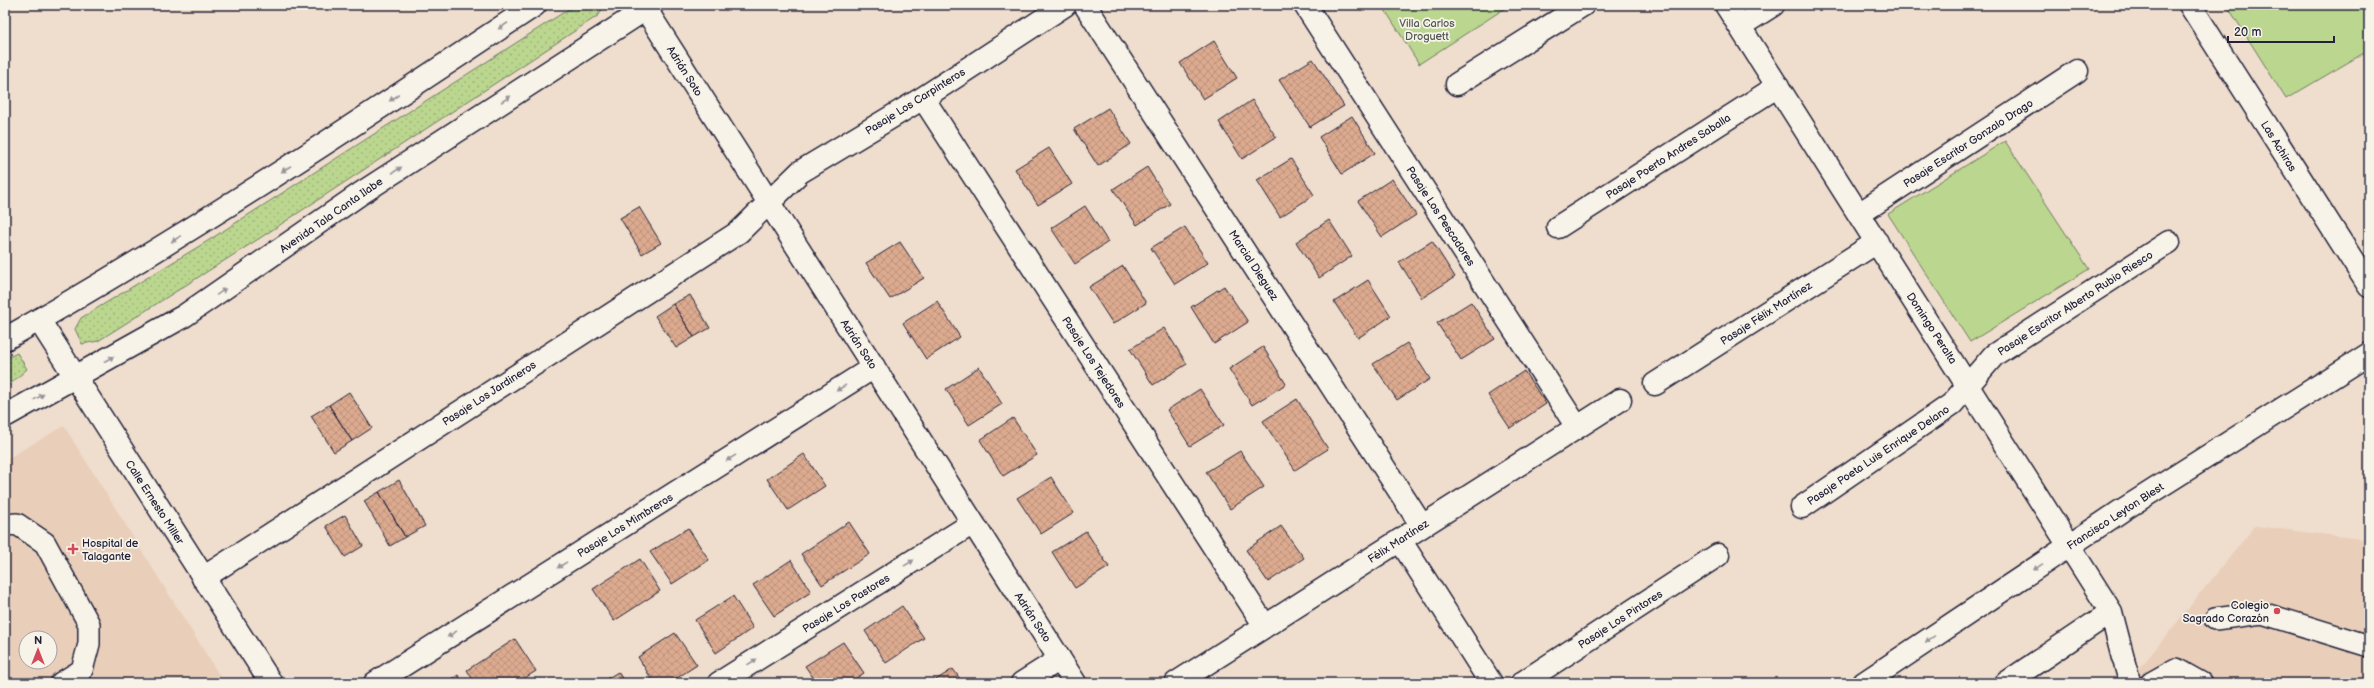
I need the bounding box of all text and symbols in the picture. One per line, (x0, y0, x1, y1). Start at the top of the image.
park label: Villa Carlos Droguett (1399, 17, 1455, 43)
scale bar (2228, 18, 2334, 44)
one-way arrow (497, 23, 509, 30)
text: 20 m (2234, 25, 2261, 40)
street label: Adrián Soto (664, 44, 705, 99)
street label: Pasaje Los Carpinteros (863, 65, 968, 137)
one-way arrow (389, 94, 399, 102)
one-way arrow (500, 95, 511, 103)
street label: Pasaje Escritor Gonzalo Drago (1901, 97, 2036, 190)
street label: Pasaje Poerto Andres Saballa (1603, 111, 1733, 202)
street label: Las Achiras (2258, 119, 2300, 174)
street label: Pasaje Los Pescadores (1404, 164, 1478, 269)
one-way arrow (280, 165, 291, 173)
one-way arrow (391, 166, 402, 174)
street label: Avenida Tala Canta Ilabe (277, 175, 386, 256)
street label: Marcial Dieguez (1226, 228, 1281, 303)
one-way arrow (171, 235, 181, 243)
street label: Pasaje Escritor Alberto Rubio Riesco (1995, 248, 2155, 359)
street label: Pasaje Félix Martínez (1718, 279, 1815, 348)
one-way arrow (215, 288, 226, 296)
street label: Domingo Peralta (1904, 290, 1959, 366)
street label: Pasaje Los Tejedores (1059, 314, 1128, 411)
street label: Adrián Soto (838, 317, 879, 372)
one-way arrow (103, 355, 115, 362)
street label: Pasaje Los Jardineros (440, 358, 539, 429)
one-way arrow (836, 384, 846, 392)
one-way arrow (33, 394, 45, 401)
street label: Pasaje Poeta Luis Enrique Delano (1805, 403, 1952, 508)
one-way arrow (725, 454, 737, 461)
street label: Calle Ernesto Miller (123, 458, 187, 548)
street label: Francisco Leyton Blest (2064, 480, 2167, 553)
street label: Pasaje Los Mimbreros (575, 490, 676, 560)
street label: Félix Martínez (1365, 517, 1432, 566)
place label: Hospital de Talagante (82, 537, 139, 563)
marker: Hospital de Talagante (67, 543, 79, 555)
one-way arrow (903, 560, 915, 567)
one-way arrow (556, 561, 568, 568)
one-way arrow (2033, 563, 2043, 571)
street label: Pasaje Los Pastores (800, 571, 893, 636)
street label: Pasaje Los Pintores (1576, 587, 1665, 652)
street label: Adrián Soto (1012, 590, 1053, 645)
place label: Colegio Sagrado Corazón (2183, 599, 2269, 625)
marker: Colegio Sagrado Corazón (2272, 606, 2282, 616)
north arrow (18, 630, 58, 670)
one-way arrow (447, 630, 457, 638)
text: N (34, 634, 42, 647)
one-way arrow (1925, 635, 1935, 643)
one-way arrow (746, 659, 758, 666)

